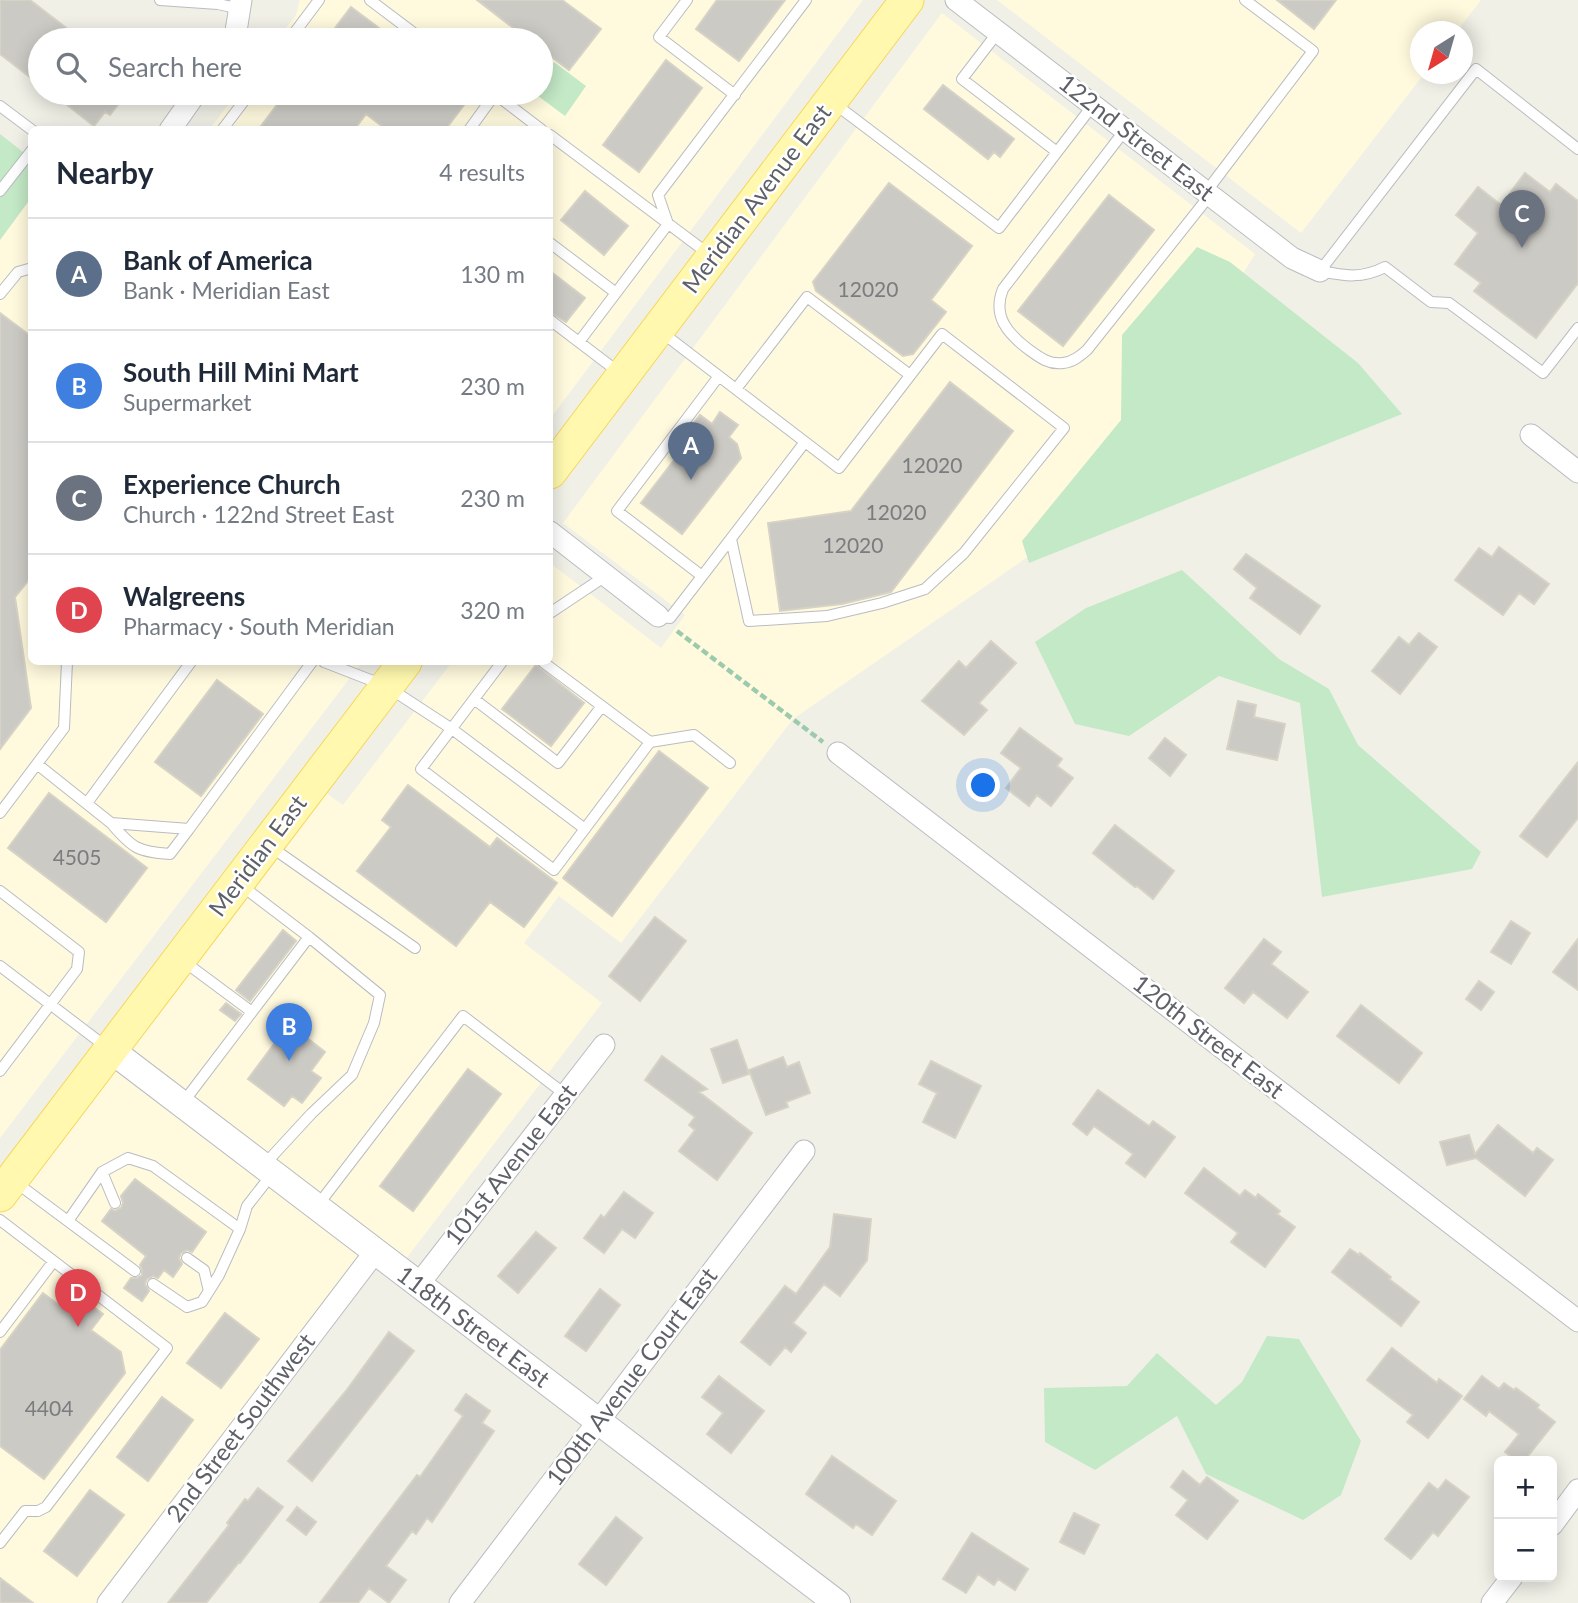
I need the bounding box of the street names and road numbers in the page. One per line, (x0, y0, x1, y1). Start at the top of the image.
street label: 122nd Street East (1054, 67, 1221, 207)
street label: Meridian Avenue East (675, 98, 837, 298)
street label: Meridian East (202, 788, 312, 921)
street label: 120th Street East (1128, 968, 1291, 1104)
street label: 101st Avenue East (438, 1077, 582, 1250)
street label: 118th Street East (392, 1259, 556, 1393)
street label: 100th Avenue Court East (539, 1261, 723, 1491)
street label: 2nd Street Southwest (159, 1327, 320, 1527)

